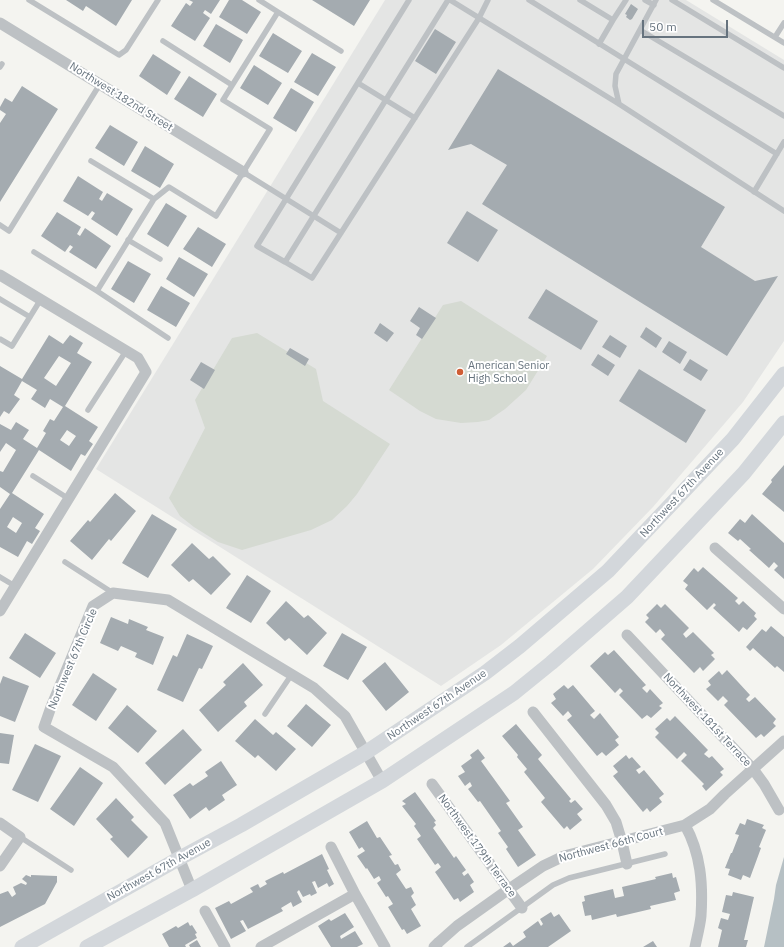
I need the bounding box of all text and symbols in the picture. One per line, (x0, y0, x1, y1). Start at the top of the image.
scale bar (644, 12, 730, 38)
text: 50 m (649, 19, 677, 34)
street label: Northwest 182nd Street (67, 60, 175, 134)
place label: American Senior High School (468, 359, 549, 385)
marker: American Senior High School (455, 367, 465, 377)
street label: Northwest 67th Avenue (637, 446, 727, 540)
street label: Northwest 67th Circle (46, 607, 100, 711)
street label: Northwest 67th Avenue (385, 667, 489, 743)
street label: Northwest 181st Terrace (660, 671, 754, 769)
street label: Northwest 179th Terrace (435, 792, 519, 900)
street label: Northwest 66th Court (557, 825, 665, 865)
street label: Northwest 67th Avenue (105, 836, 213, 904)

